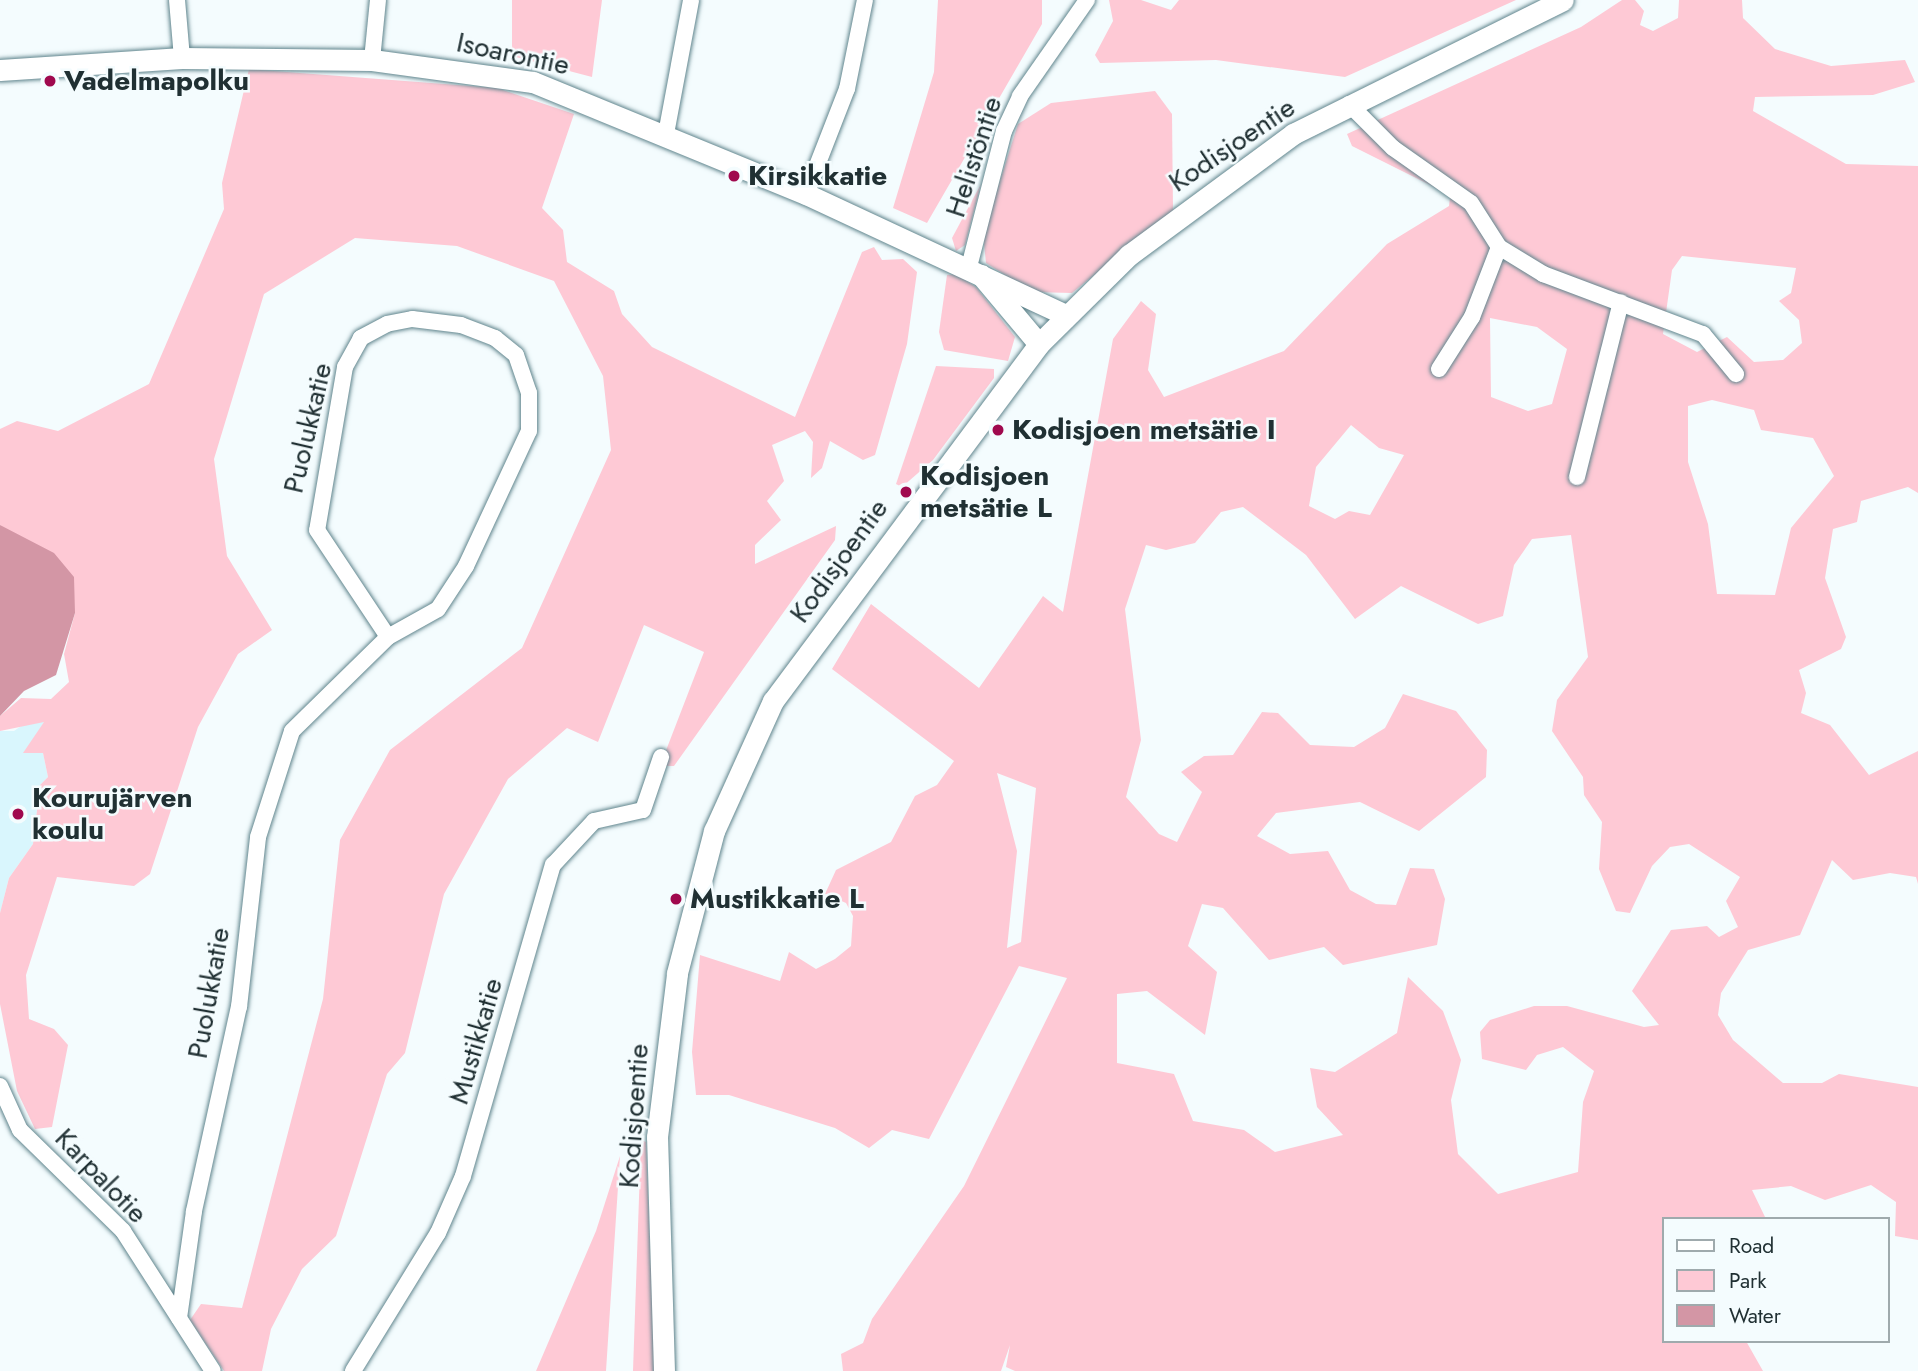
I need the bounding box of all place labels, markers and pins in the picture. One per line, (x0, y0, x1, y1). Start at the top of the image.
place label: Vadelmapolku (64, 64, 249, 98)
marker: Vadelmapolku (42, 73, 58, 89)
place label: Kirsikkatie (748, 159, 887, 193)
marker: Kirsikkatie (726, 168, 742, 184)
place label: Kodisjoen metsätie I (1012, 413, 1276, 447)
marker: Kodisjoen metsätie I (990, 422, 1006, 438)
place label: Kodisjoen metsätie L (920, 459, 1052, 525)
marker: Kodisjoen metsätie L (898, 484, 914, 500)
place label: Kourujärven koulu (32, 781, 193, 847)
marker: Kourujärven koulu (10, 806, 26, 822)
place label: Mustikkatie L (690, 882, 864, 916)
marker: Mustikkatie L (668, 891, 684, 907)

